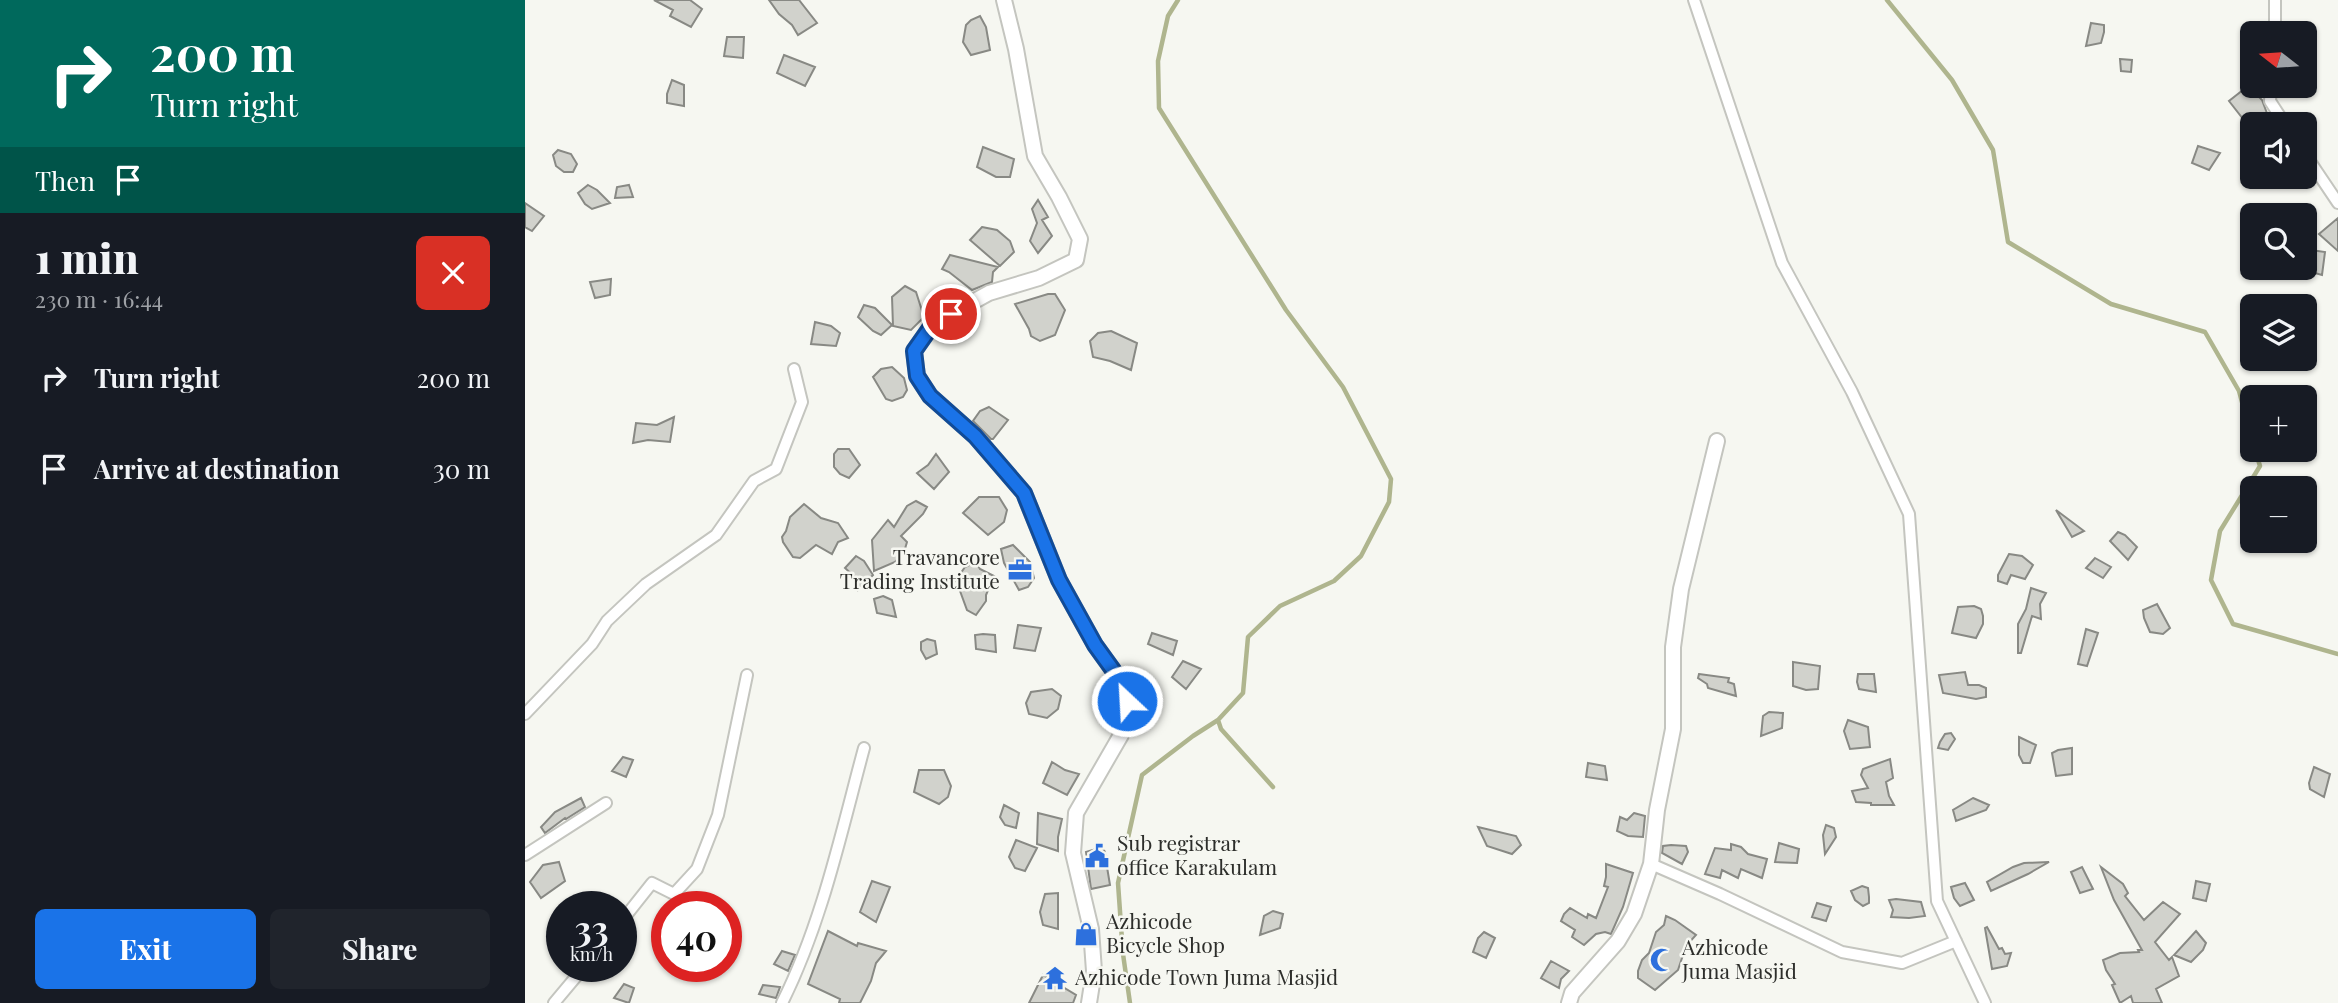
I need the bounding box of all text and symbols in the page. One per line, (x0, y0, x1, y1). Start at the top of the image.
text: 200 m (150, 19, 295, 84)
north arrow (2240, 21, 2317, 98)
map controls (2240, 21, 2317, 553)
icon: right (35, 28, 126, 119)
text: Turn right (150, 82, 298, 125)
button: sound (2240, 112, 2317, 189)
icon: arrive (109, 161, 147, 199)
text: Then (35, 163, 95, 198)
button: search (2240, 203, 2317, 280)
text: 1 min (35, 229, 139, 285)
button: close (416, 236, 490, 310)
text: 230 m · 16:44 (35, 283, 163, 314)
pin (921, 284, 981, 344)
button: layers (2240, 294, 2317, 371)
icon: arrive (932, 295, 970, 333)
icon: right (35, 359, 73, 397)
text: Turn right (94, 360, 220, 395)
text: 200 m (417, 360, 490, 395)
button: + (2240, 385, 2317, 462)
icon: arrive (35, 450, 73, 488)
text: Arrive at destination (94, 451, 340, 486)
text: 30 m (433, 451, 490, 486)
button: − (2240, 476, 2317, 553)
place label: Travancore Trading Institute (840, 542, 1000, 594)
office icon: Travancore Trading Institute (1006, 556, 1034, 584)
position arrow (1090, 664, 1164, 738)
place label: Sub registrar office Karakulam (1117, 828, 1278, 880)
public building icon: Sub registrar office Karakulam (1083, 842, 1111, 870)
speed limit sign: 40 (651, 891, 742, 982)
text: 33 (574, 904, 609, 951)
place label: Azhicode Bicycle Shop (1105, 906, 1225, 958)
button: Exit (35, 909, 256, 989)
button: Share (270, 909, 490, 989)
shop icon: Azhicode Bicycle Shop (1072, 920, 1100, 948)
place label: Azhicode Juma Masjid (1681, 932, 1797, 984)
text: km/h (570, 942, 613, 966)
mosque icon: Azhicode Juma Masjid (1648, 946, 1676, 974)
place label: Azhicode Town Juma Masjid (1074, 962, 1338, 990)
temple icon: Azhicode Town Juma Masjid (1041, 964, 1069, 992)

